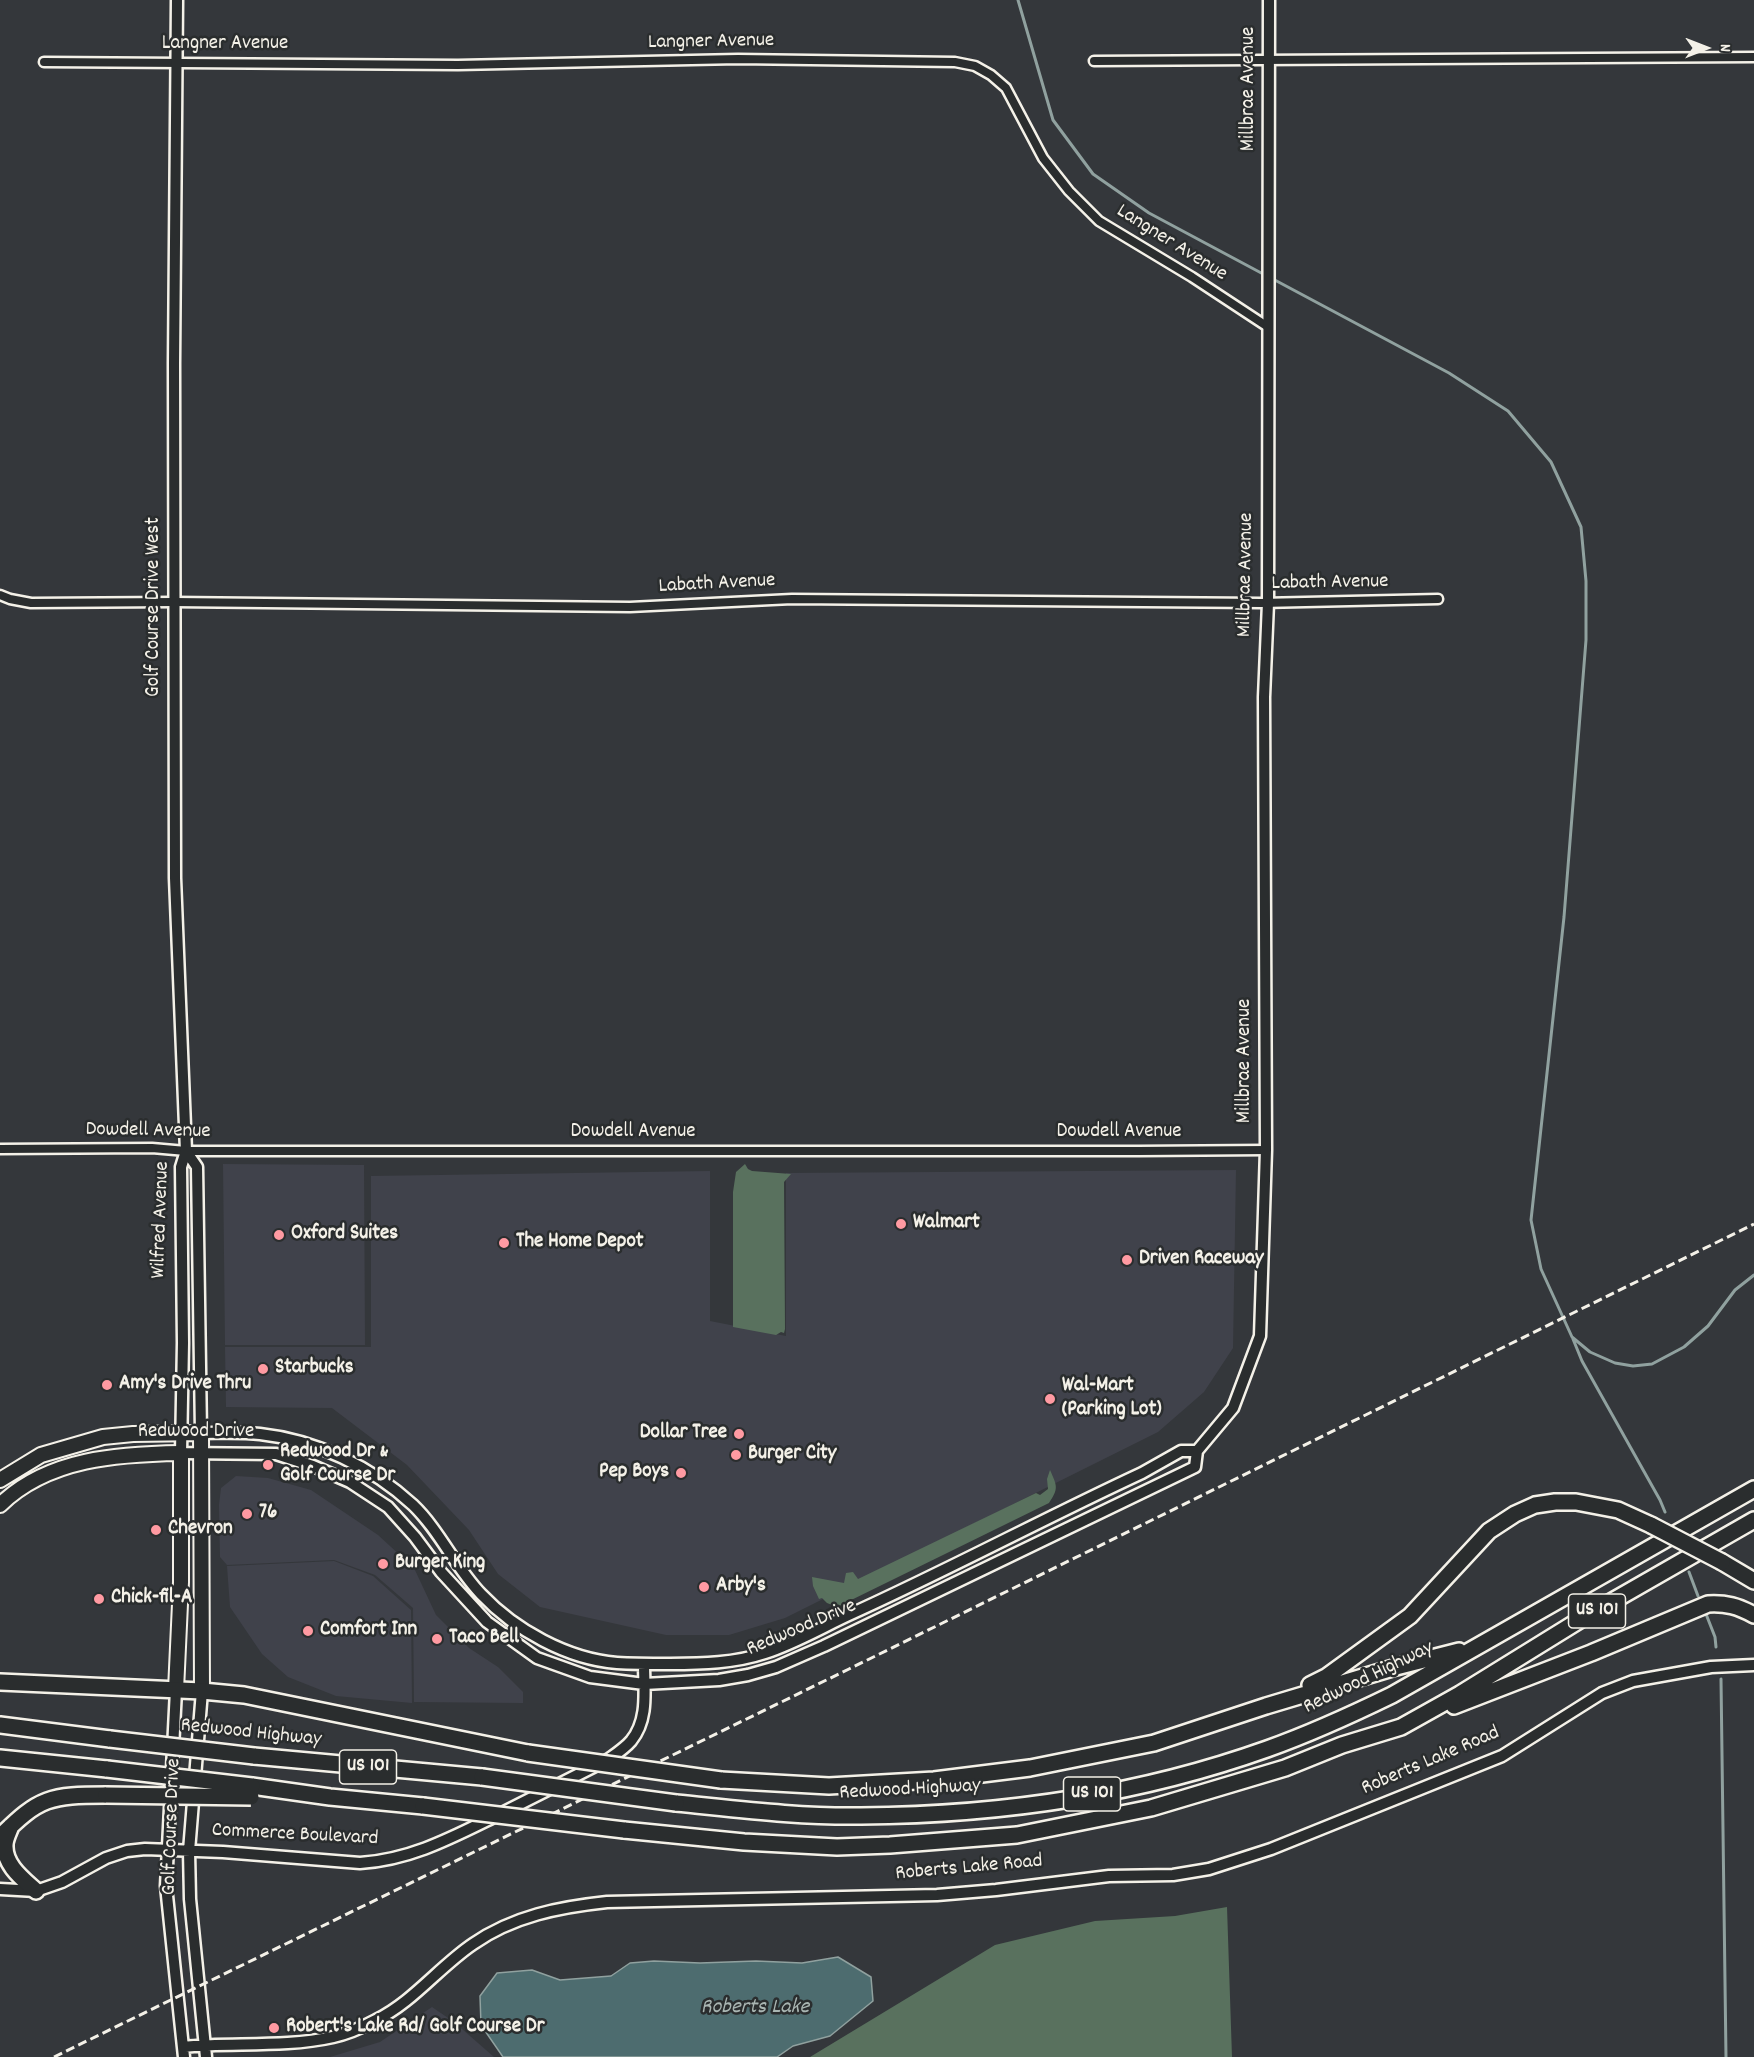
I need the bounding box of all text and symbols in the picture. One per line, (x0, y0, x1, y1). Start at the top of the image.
north arrow (1676, 18, 1736, 78)
street label: Millbrae Avenue (1237, 27, 1263, 151)
street label: Langner Avenue (648, 29, 774, 57)
street label: Langner Avenue (162, 32, 288, 58)
text: N (1713, 44, 1736, 52)
street label: Langner Avenue (1111, 200, 1231, 288)
street label: Millbrae Avenue (1233, 513, 1261, 637)
street label: Golf Course Drive West (142, 517, 168, 697)
street label: Labath Avenue (658, 569, 776, 601)
street label: Labath Avenue (1271, 570, 1389, 598)
street label: Millbrae Avenue (1233, 999, 1259, 1123)
street label: Dowdell Avenue (85, 1118, 211, 1146)
street label: Dowdell Avenue (570, 1120, 696, 1146)
street label: Dowdell Avenue (1056, 1120, 1182, 1146)
street label: Wilfred Avenue (147, 1161, 177, 1279)
place label: Walmart (913, 1211, 980, 1237)
marker: Walmart (894, 1217, 908, 1231)
place label: Oxford Suites (291, 1222, 398, 1248)
marker: Oxford Suites (272, 1228, 286, 1242)
place label: The Home Depot (516, 1230, 643, 1256)
marker: The Home Depot (497, 1236, 511, 1250)
place label: Driven Raceway (1139, 1247, 1264, 1273)
marker: Driven Raceway (1120, 1253, 1134, 1267)
place label: Starbucks (275, 1356, 354, 1382)
marker: Starbucks (256, 1362, 270, 1376)
place label: Amy's Drive Thru (119, 1372, 251, 1398)
place label: Wal-Mart (Parking Lot) (1062, 1374, 1162, 1424)
marker: Amy's Drive Thru (100, 1378, 114, 1392)
marker: Wal-Mart (Parking Lot) (1043, 1392, 1057, 1406)
street label: Redwood Drive (138, 1420, 254, 1446)
place label: Dollar Tree (640, 1421, 727, 1447)
marker: Dollar Tree (732, 1427, 746, 1441)
place label: Redwood Dr & Golf Course Dr (280, 1440, 395, 1490)
place label: Burger City (748, 1442, 836, 1468)
marker: Burger City (729, 1448, 743, 1462)
marker: Redwood Dr & Golf Course Dr (261, 1458, 275, 1472)
place label: Pep Boys (599, 1460, 669, 1486)
marker: Pep Boys (674, 1466, 688, 1480)
place label: 76 (259, 1501, 277, 1527)
marker: 76 (240, 1507, 254, 1521)
place label: Chevron (168, 1517, 233, 1543)
marker: Chevron (149, 1523, 163, 1537)
place label: Burger King (395, 1551, 485, 1577)
marker: Burger King (376, 1557, 390, 1571)
place label: Arby's (716, 1574, 766, 1600)
marker: Arby's (697, 1580, 711, 1594)
place label: Chick-fil-A (111, 1586, 192, 1612)
marker: Chick-fil-A (92, 1592, 106, 1606)
road number: US 101 (1568, 1594, 1626, 1628)
street label: Redwood Drive (743, 1595, 861, 1663)
place label: Comfort Inn (320, 1618, 417, 1644)
marker: Comfort Inn (301, 1624, 315, 1638)
place label: Taco Bell (449, 1626, 519, 1652)
marker: Taco Bell (430, 1632, 444, 1646)
street label: Redwood Highway (1300, 1637, 1438, 1721)
street label: Redwood Highway (179, 1714, 323, 1754)
street label: Roberts Lake Road (1358, 1722, 1504, 1802)
road number: US 101 (340, 1750, 397, 1784)
street label: Golf Course Drive (158, 1758, 188, 1896)
street label: Redwood Highway (839, 1775, 981, 1807)
road number: US 101 (1064, 1777, 1120, 1811)
street label: Commerce Boulevard (211, 1819, 379, 1853)
street label: Roberts Lake Road (894, 1850, 1044, 1888)
water label: Roberts Lake (701, 1996, 809, 2022)
place label: Robert's Lake Rd/ Golf Course Dr (286, 2015, 544, 2041)
marker: Robert's Lake Rd/ Golf Course Dr (267, 2021, 281, 2035)

